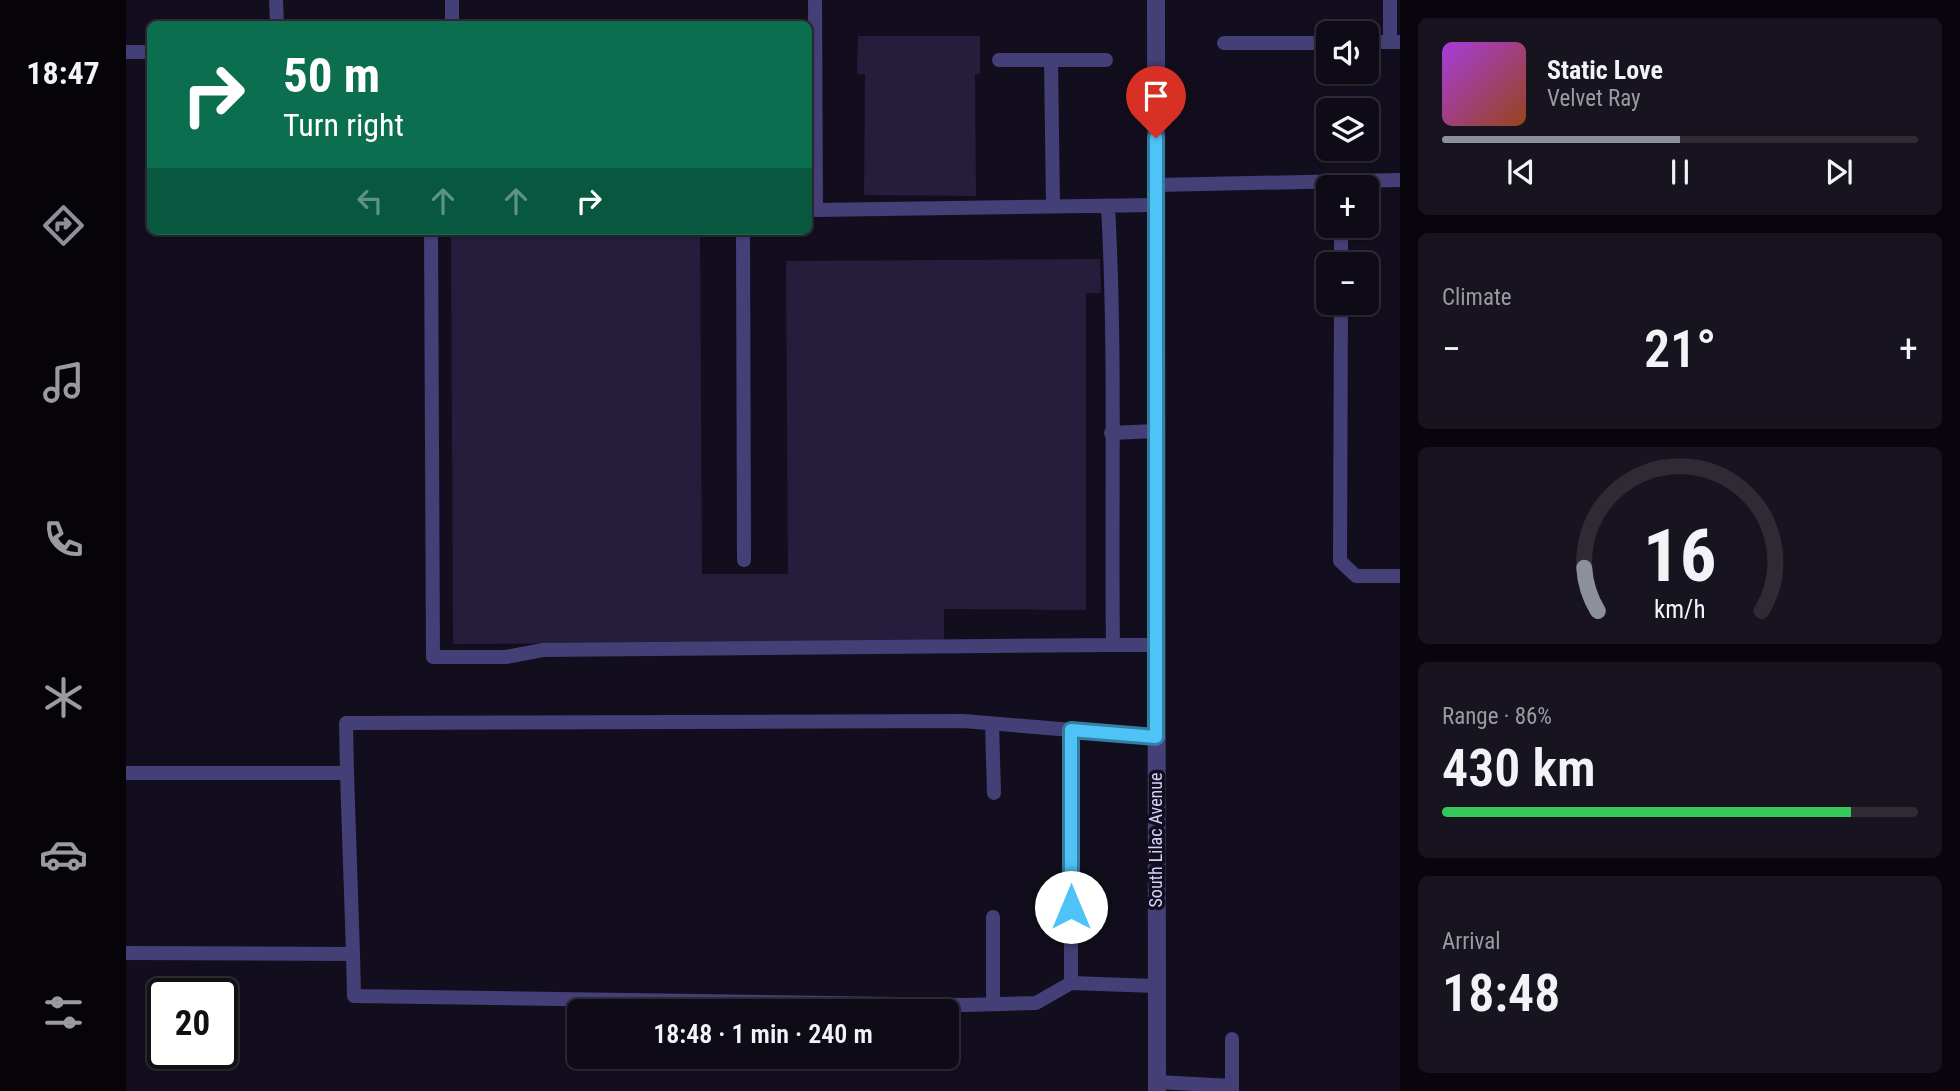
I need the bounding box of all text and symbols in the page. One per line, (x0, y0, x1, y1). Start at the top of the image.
map controls (1316, 21, 1379, 315)
button: sound (1316, 21, 1379, 84)
text: 50 m (283, 47, 380, 104)
icon: right (168, 49, 259, 140)
text: 18:47 (26, 54, 100, 92)
text: Static Love (1547, 55, 1663, 85)
pin (1126, 66, 1186, 138)
icon: arrive (1137, 77, 1175, 115)
text: Velvet Ray (1547, 85, 1641, 112)
button: layers (1316, 98, 1379, 161)
text: Turn right (283, 106, 404, 144)
icon: previous (1502, 153, 1540, 191)
icon: pause (1661, 153, 1699, 191)
icon: next (1820, 153, 1858, 191)
button: + (1316, 175, 1379, 238)
icon: left (351, 182, 389, 220)
icon: ahead (424, 182, 462, 220)
icon: ahead (497, 182, 535, 220)
icon: right (570, 182, 608, 220)
icon: directions (39, 201, 88, 250)
button: − (1316, 252, 1379, 315)
text: Climate (1442, 284, 1512, 311)
text: 21° (1644, 319, 1716, 380)
text: − (1442, 327, 1461, 371)
text: + (1899, 327, 1918, 371)
icon: music (39, 358, 88, 407)
text: 16 (1643, 514, 1717, 600)
icon: phone (39, 515, 88, 564)
text: km/h (1654, 595, 1706, 624)
icon: climate (39, 673, 88, 722)
text: Range · 86% (1442, 703, 1552, 730)
text: 430 km (1442, 738, 1596, 799)
street label: South Lilac Avenue (1145, 773, 1166, 907)
icon: car (39, 830, 88, 879)
position arrow (1034, 870, 1108, 944)
text: Arrival (1442, 928, 1501, 955)
text: 18:48 (1442, 963, 1560, 1024)
speed limit sign: 20 (147, 978, 238, 1069)
icon: filters (39, 988, 88, 1037)
text: 18:48 · 1 min · 240 m (653, 1019, 873, 1049)

